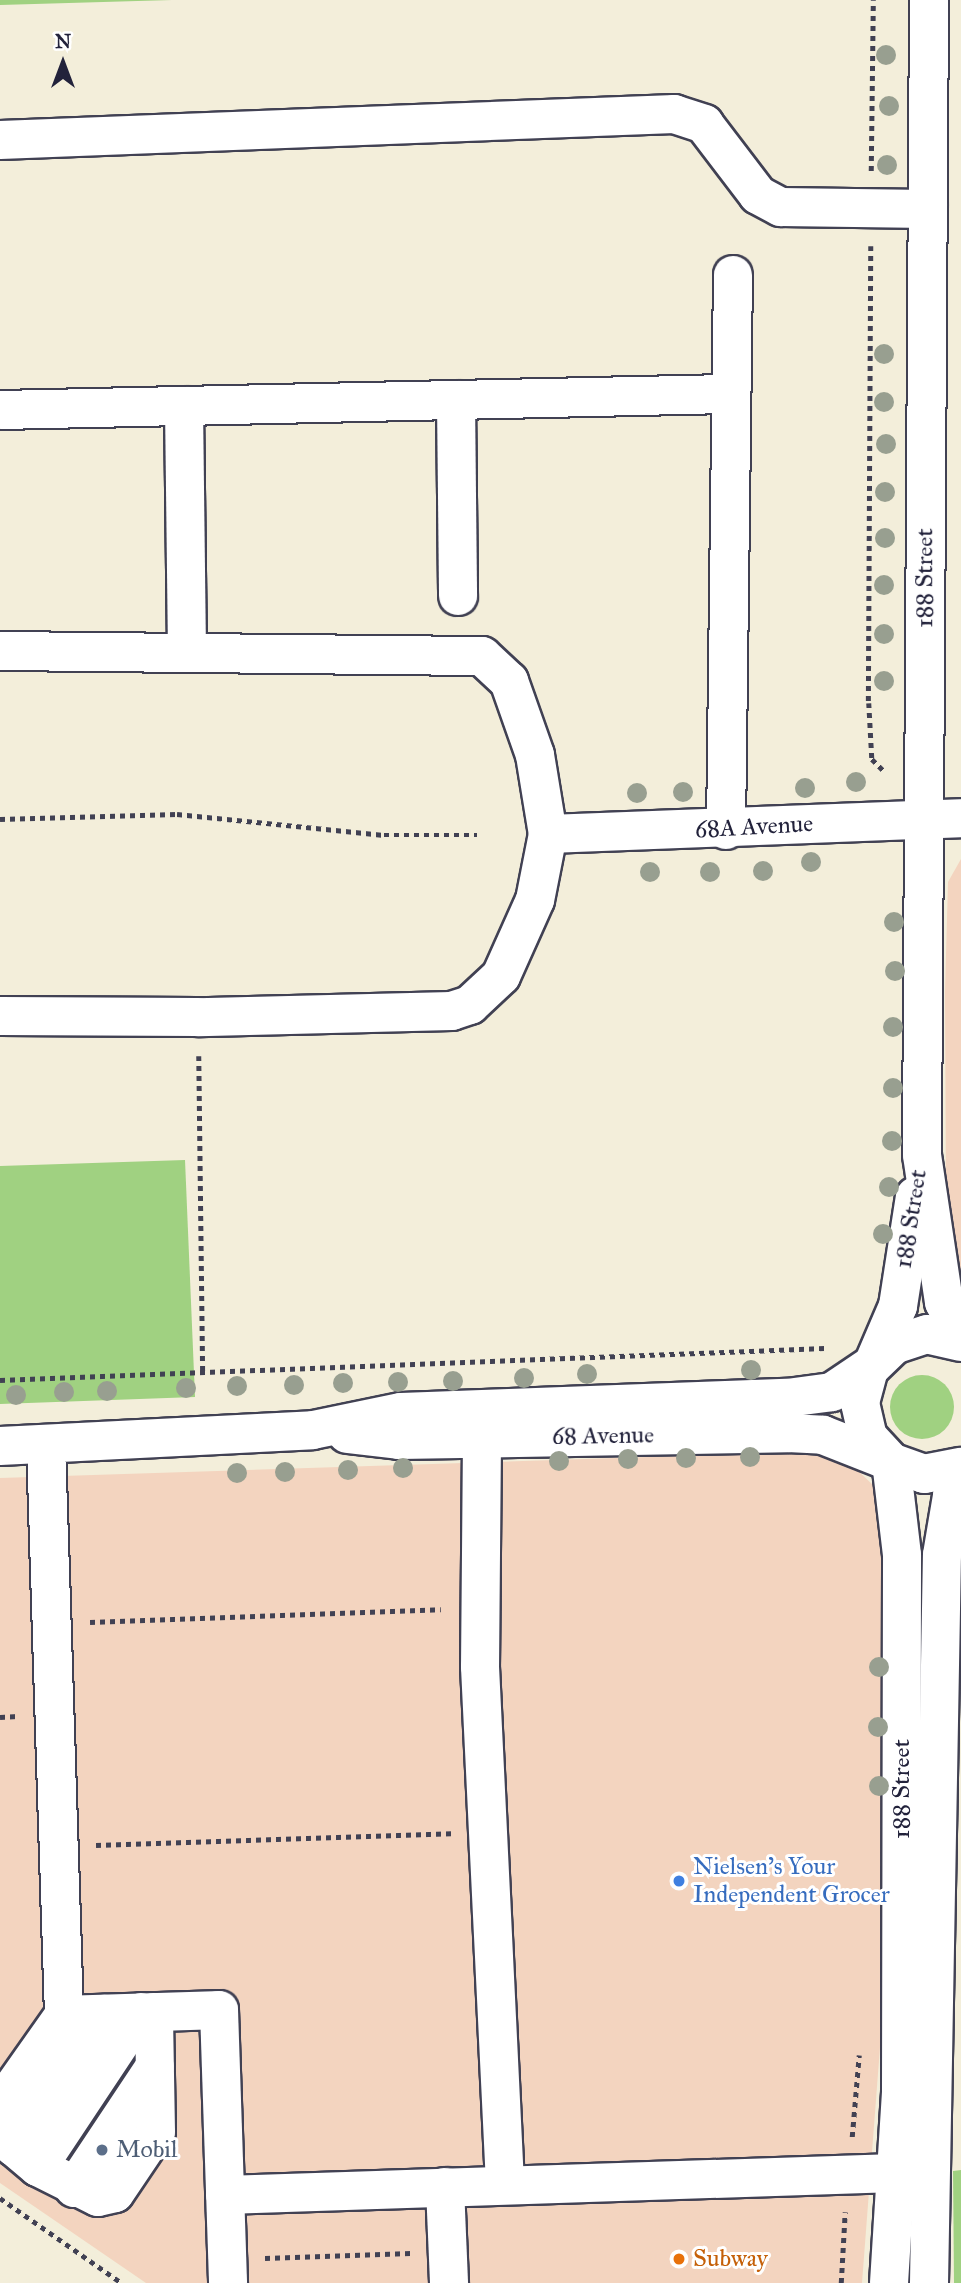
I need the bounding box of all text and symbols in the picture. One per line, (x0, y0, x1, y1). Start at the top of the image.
north arrow (28, 28, 98, 98)
text: N (55, 30, 71, 53)
street label: 188 Street (911, 528, 939, 628)
street label: 68A Avenue (694, 810, 814, 844)
street label: 188 Street (889, 1167, 933, 1271)
street label: 68 Avenue (552, 1421, 654, 1451)
street label: 188 Street (888, 1739, 916, 1839)
place label: Nielsen's Your Independent Grocer (693, 1853, 890, 1909)
marker: Nielsen's Your Independent Grocer (671, 1873, 687, 1889)
place label: Mobil (116, 2136, 177, 2164)
marker: Mobil (94, 2142, 110, 2158)
place label: Subway (693, 2245, 768, 2273)
marker: Subway (671, 2251, 687, 2267)

